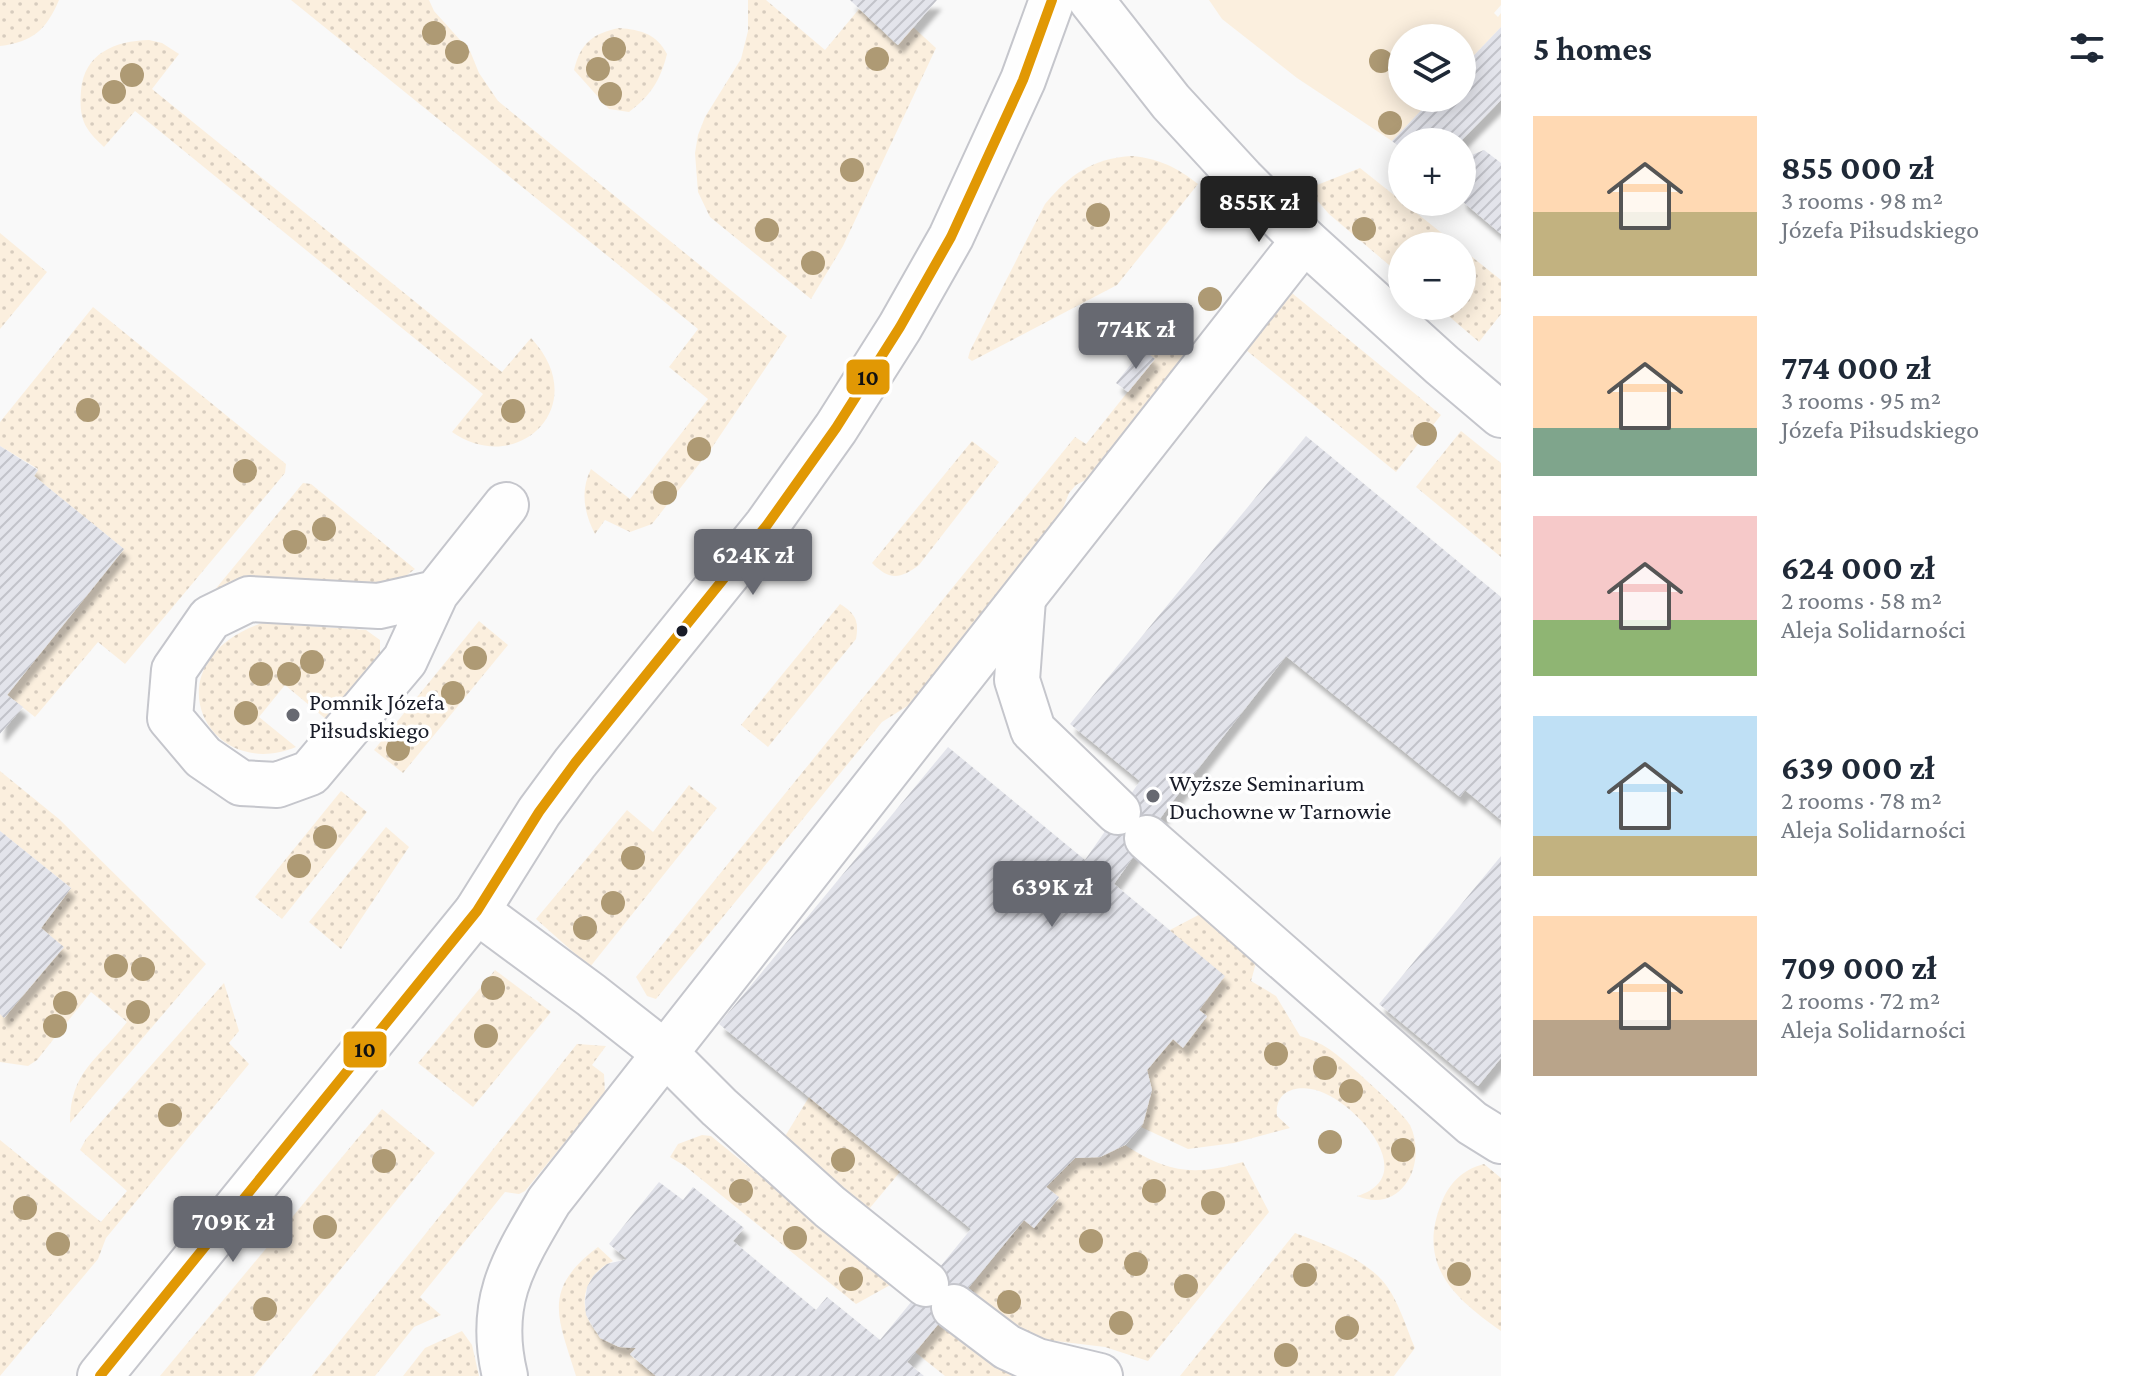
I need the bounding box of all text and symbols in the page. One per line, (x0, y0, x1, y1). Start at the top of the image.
map controls (1388, 24, 1476, 320)
button: layers (1388, 24, 1476, 112)
icon: filters (2065, 26, 2109, 70)
text: 5 homes (1533, 30, 1652, 67)
button: + (1388, 128, 1476, 216)
icon: home (1597, 148, 1693, 244)
text: 855 000 zł (1781, 149, 1934, 186)
pin: 855K zł (1185, 176, 1333, 244)
text: 3 rooms · 98 m² (1781, 186, 1943, 215)
text: 855K zł (1218, 187, 1300, 216)
text: Józefa Piłsudskiego (1781, 215, 1979, 244)
button: − (1388, 232, 1476, 320)
pin: 774K zł (1062, 303, 1210, 371)
text: 774K zł (1097, 314, 1175, 343)
icon: home (1597, 348, 1693, 444)
text: 774 000 zł (1781, 349, 1931, 386)
line badge: 10 (845, 358, 891, 396)
text: 10 (857, 365, 879, 390)
text: 3 rooms · 95 m² (1781, 386, 1941, 415)
text: Józefa Piłsudskiego (1781, 415, 1979, 444)
pin: 624K zł (679, 529, 827, 597)
text: 624K zł (712, 540, 794, 569)
icon: home (1597, 548, 1693, 644)
text: 624 000 zł (1781, 549, 1935, 586)
text: 2 rooms · 58 m² (1781, 586, 1942, 615)
text: Aleja Solidarności (1781, 615, 1966, 644)
unlabelled marker (674, 623, 690, 639)
place label: Pomnik Józefa Piłsudskiego (309, 688, 445, 743)
marker: Pomnik Józefa Piłsudskiego (284, 706, 302, 724)
icon: home (1597, 748, 1693, 844)
text: 639 000 zł (1781, 749, 1935, 786)
place label: Wyższe Seminarium Duchowne w Tarnowie (1169, 769, 1391, 824)
text: 2 rooms · 78 m² (1781, 786, 1942, 815)
marker: Wyższe Seminarium Duchowne w Tarnowie (1144, 787, 1162, 805)
text: Aleja Solidarności (1781, 815, 1966, 844)
pin: 639K zł (978, 861, 1126, 929)
text: 639K zł (1011, 872, 1093, 901)
icon: home (1597, 948, 1693, 1044)
text: 709 000 zł (1781, 949, 1937, 986)
text: 2 rooms · 72 m² (1781, 986, 1940, 1015)
text: Aleja Solidarności (1781, 1015, 1966, 1044)
line badge: 10 (342, 1030, 388, 1069)
text: 10 (354, 1037, 376, 1062)
pin: 709K zł (159, 1196, 307, 1264)
text: 709K zł (191, 1207, 275, 1236)

